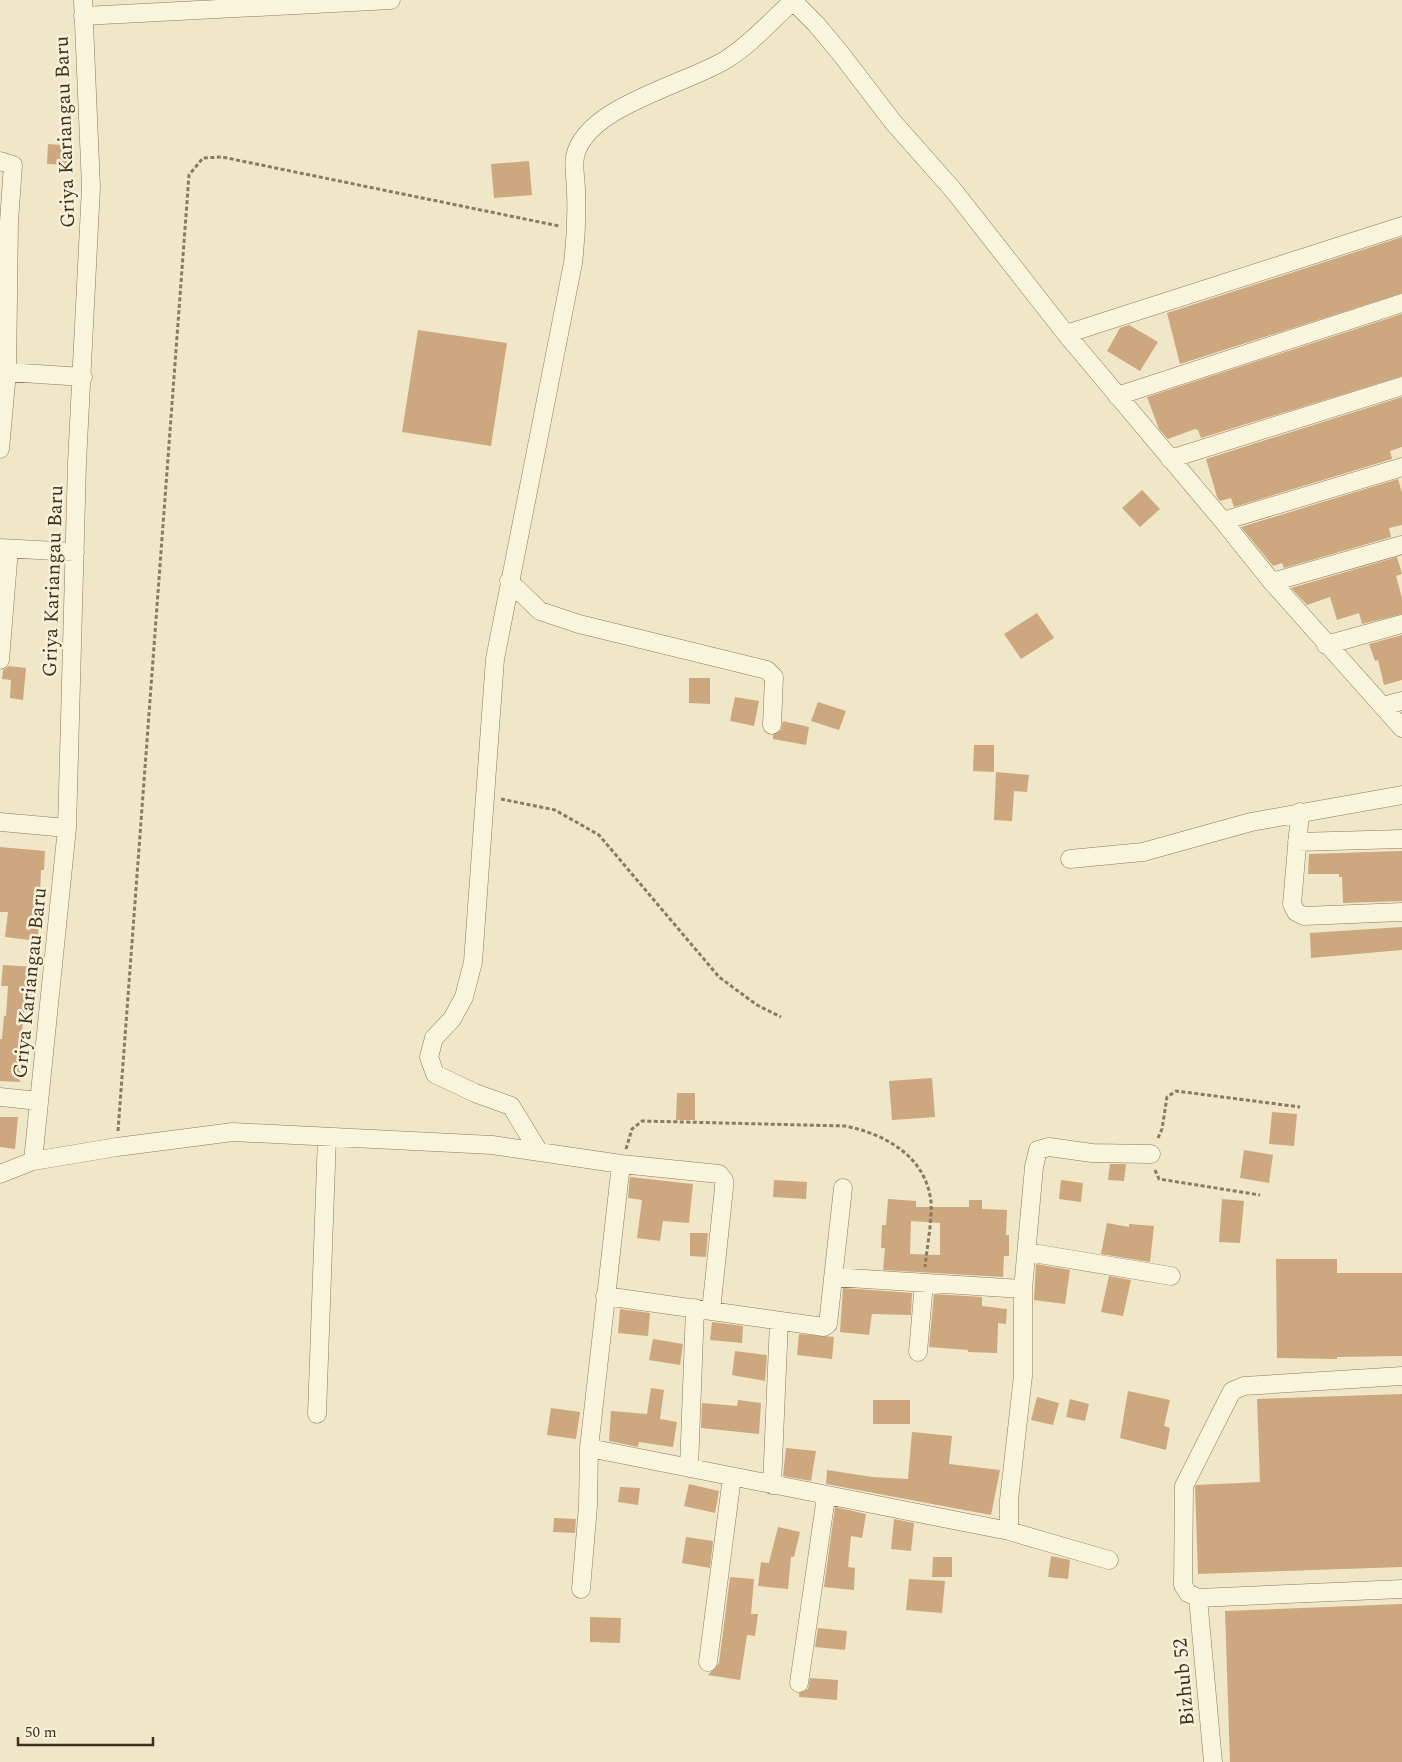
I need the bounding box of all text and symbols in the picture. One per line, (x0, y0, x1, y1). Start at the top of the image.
street label: Griya Kariangau Baru (47, 36, 83, 228)
street label: Griya Kariangau Baru (35, 485, 71, 677)
street label: Griya Kariangau Baru (5, 886, 55, 1080)
street label: Bizhub 52 (1165, 1637, 1203, 1727)
scale bar (18, 1714, 152, 1746)
text: 50 m (25, 1721, 57, 1744)

